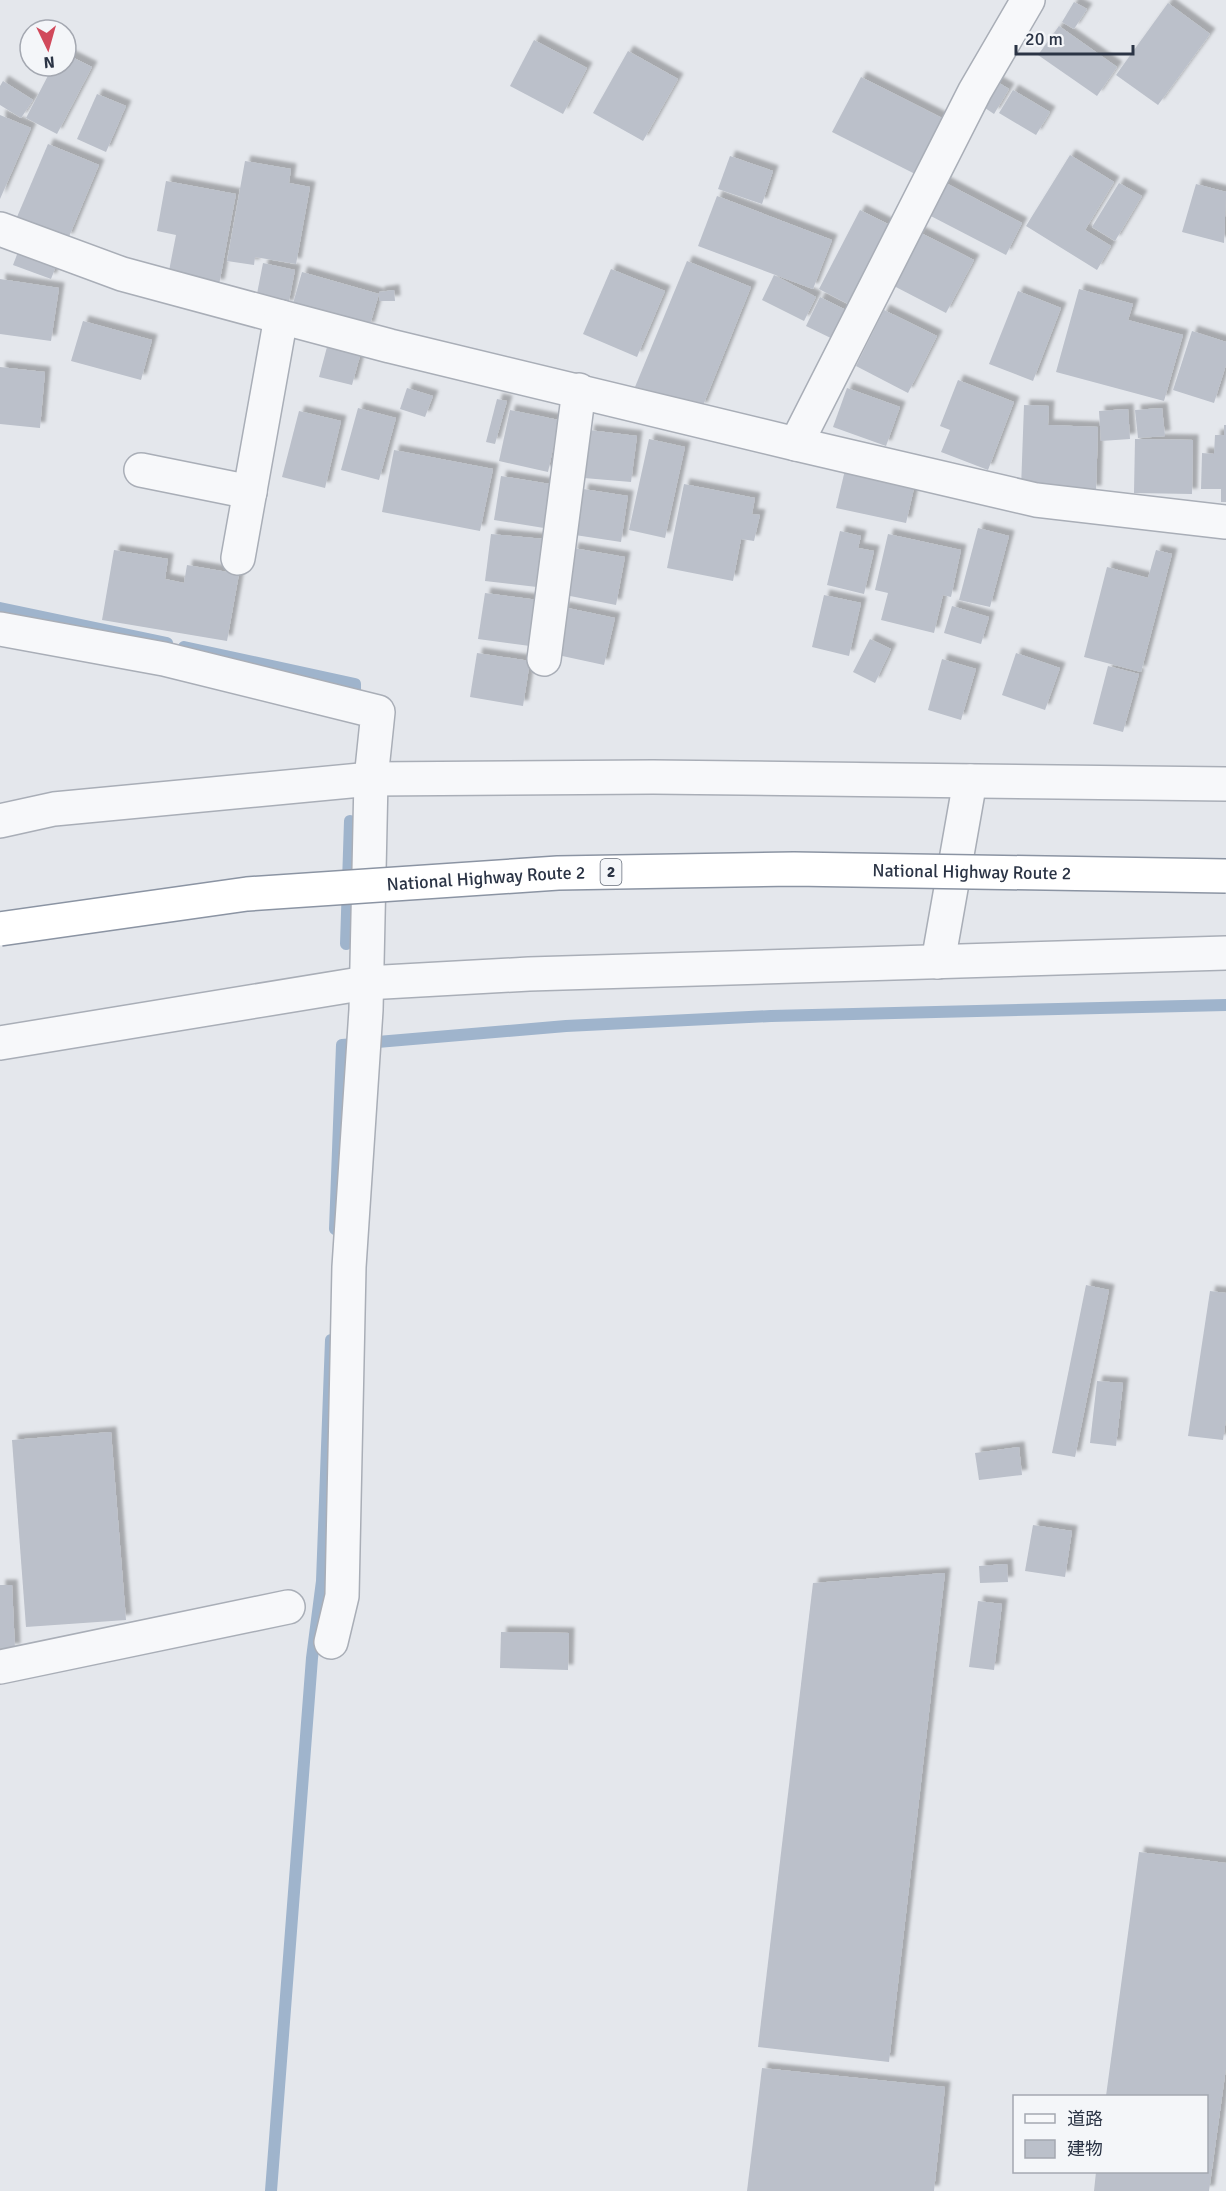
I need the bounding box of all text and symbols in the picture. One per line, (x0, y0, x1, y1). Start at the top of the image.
north arrow (18, 18, 78, 78)
scale bar (1016, 18, 1133, 56)
text: 20 m (1025, 28, 1063, 50)
text: N (43, 51, 56, 72)
road number: 2 (600, 859, 622, 885)
street label: National Highway Route 2 (872, 859, 1071, 884)
street label: National Highway Route 2 (386, 862, 586, 896)
legend (1013, 2095, 1208, 2173)
text: 道路 (1067, 2108, 1103, 2130)
text: 建物 (1067, 2138, 1103, 2160)

